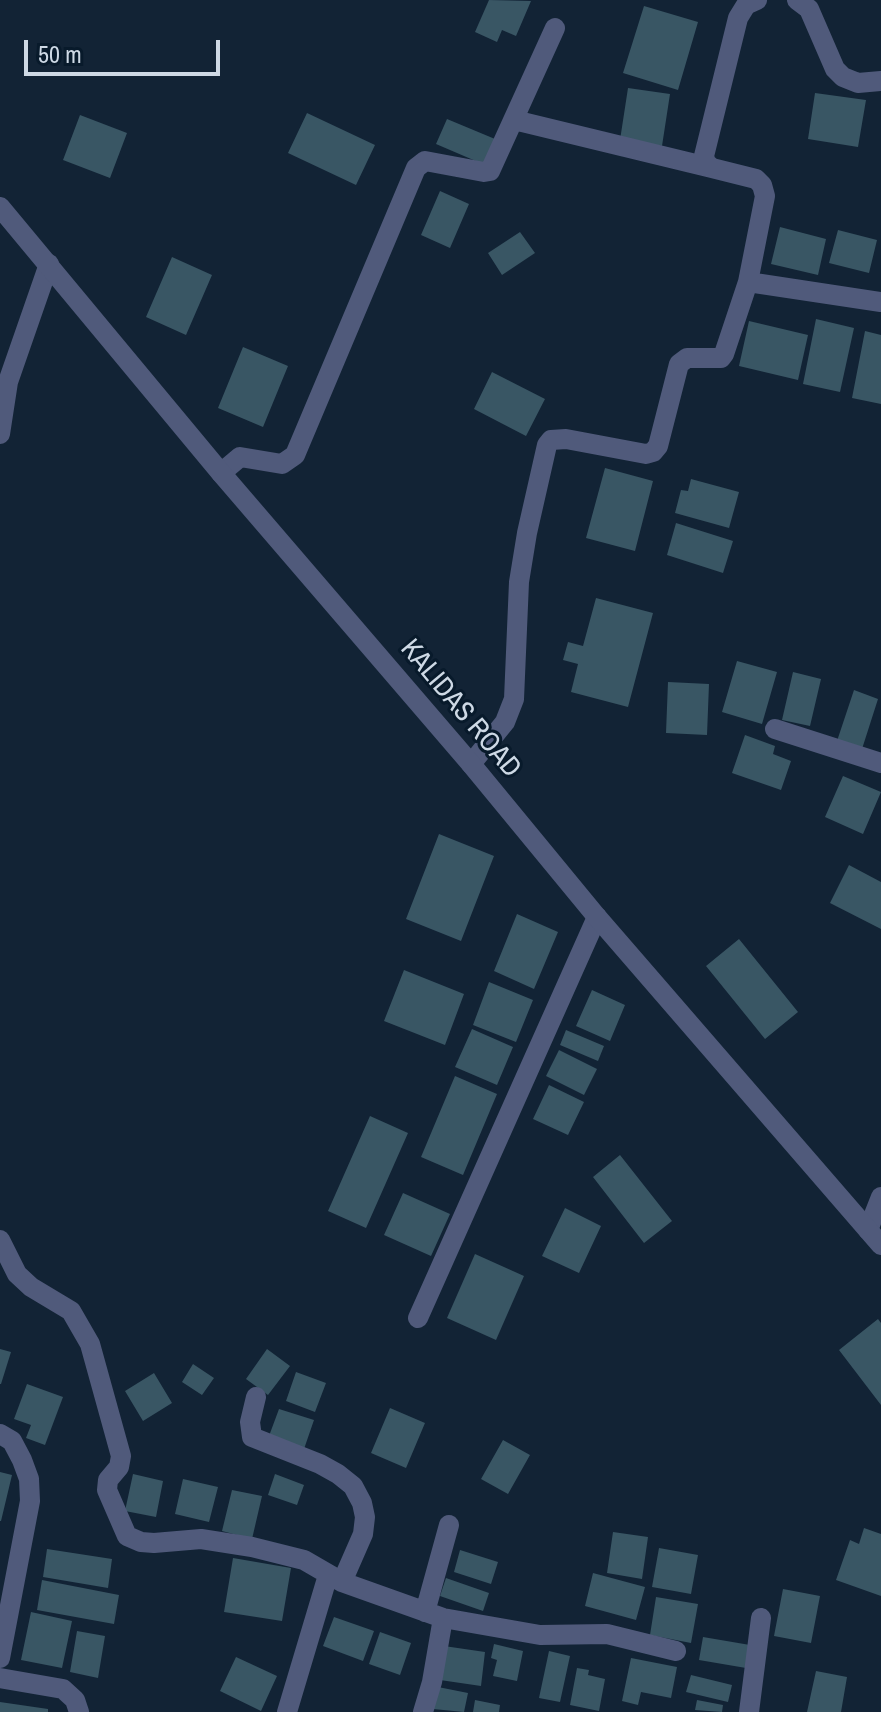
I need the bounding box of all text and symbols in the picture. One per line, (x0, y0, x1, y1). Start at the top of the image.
scale bar (28, 24, 224, 74)
text: 50 m (38, 38, 82, 70)
street label: KALIDAS ROAD (393, 633, 527, 785)

